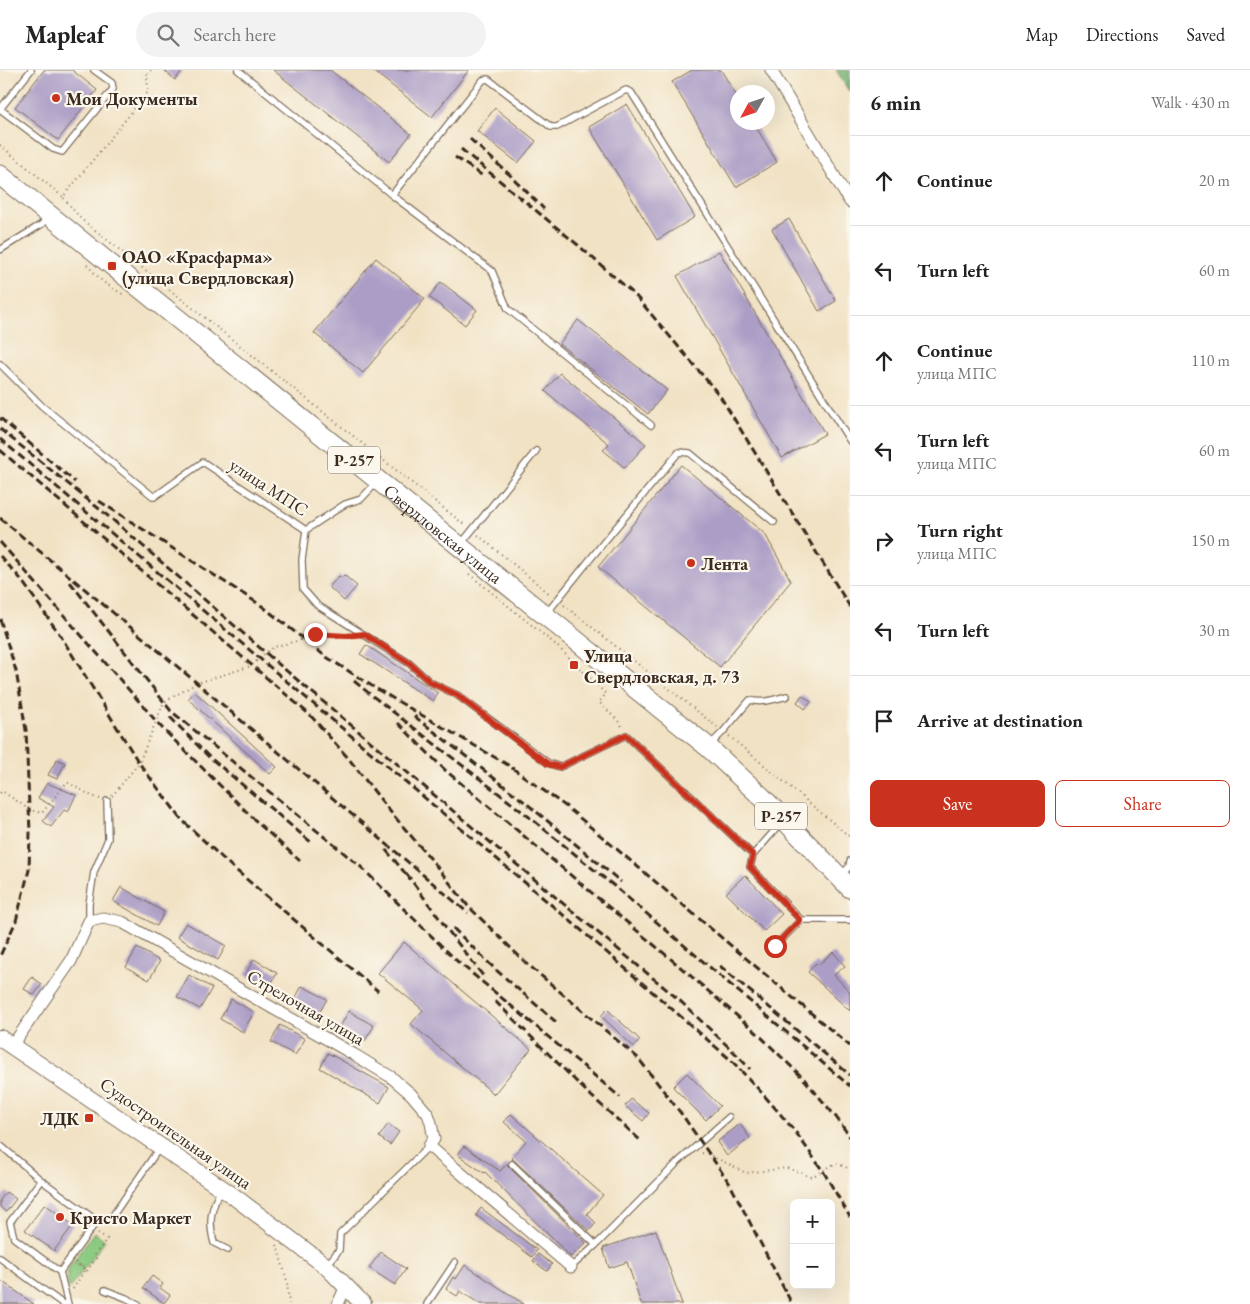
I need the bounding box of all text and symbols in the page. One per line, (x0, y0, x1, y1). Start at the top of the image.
search box (136, 12, 486, 57)
text: Mapleaf (25, 19, 106, 50)
icon: search (154, 21, 182, 49)
text: Search here (194, 22, 276, 47)
text: Map (1026, 23, 1058, 46)
text: Directions (1086, 23, 1158, 46)
text: Saved (1186, 23, 1225, 46)
north arrow (730, 85, 775, 130)
place label: Мои Документы (66, 87, 198, 110)
text: 6 min (870, 89, 921, 116)
marker: Мои Документы (50, 92, 62, 104)
text: Walk · 430 m (1151, 92, 1230, 113)
icon: ahead (870, 167, 898, 195)
text: Continue (917, 168, 992, 193)
text: 20 m (1199, 170, 1230, 191)
place label: ОАО «Красфарма» (улица Свердловская) (122, 245, 294, 289)
icon: left (870, 257, 898, 285)
text: Turn left (917, 258, 989, 283)
marker: ОАО «Красфарма» (улица Свердловская) (106, 260, 118, 272)
text: 60 m (1199, 260, 1230, 281)
text: Continue (917, 338, 992, 363)
icon: ahead (870, 347, 898, 375)
text: 110 m (1191, 350, 1230, 371)
text: улица МПС (917, 363, 997, 384)
text: Turn left (917, 428, 989, 453)
icon: left (870, 437, 898, 465)
text: 60 m (1199, 440, 1230, 461)
road number: Р-257 (328, 446, 380, 474)
street label: улица МПС (225, 453, 313, 521)
text: улица МПС (917, 453, 997, 474)
street label: Свердловская улица (379, 478, 508, 589)
text: Turn right (917, 518, 1003, 543)
icon: right (870, 527, 898, 555)
text: 150 m (1191, 530, 1230, 551)
text: улица МПС (917, 543, 997, 564)
place label: Лента (701, 552, 748, 575)
marker: Лента (685, 557, 697, 569)
icon: left (870, 617, 898, 645)
text: Turn left (917, 618, 989, 643)
text: 30 m (1199, 620, 1230, 641)
route end (304, 623, 327, 646)
place label: Улица Свердловская, д. 73 (583, 644, 740, 688)
marker: Улица Свердловская, д. 73 (568, 659, 580, 671)
icon: arrive (870, 707, 898, 735)
text: Arrive at destination (917, 708, 1083, 733)
button: Save (870, 780, 1045, 827)
button: Share (1055, 780, 1230, 827)
road number: Р-257 (755, 802, 807, 829)
route start (764, 935, 787, 958)
street label: Стрелочная улица (243, 964, 370, 1050)
street label: Судостроительная улица (96, 1072, 257, 1195)
place label: ЛДК (40, 1107, 79, 1130)
marker: ЛДК (83, 1112, 95, 1124)
map controls (790, 1199, 835, 1289)
button: + (790, 1199, 835, 1244)
place label: Кристо Маркет (70, 1206, 191, 1229)
marker: Кристо Маркет (54, 1211, 66, 1223)
button: − (790, 1244, 835, 1289)

